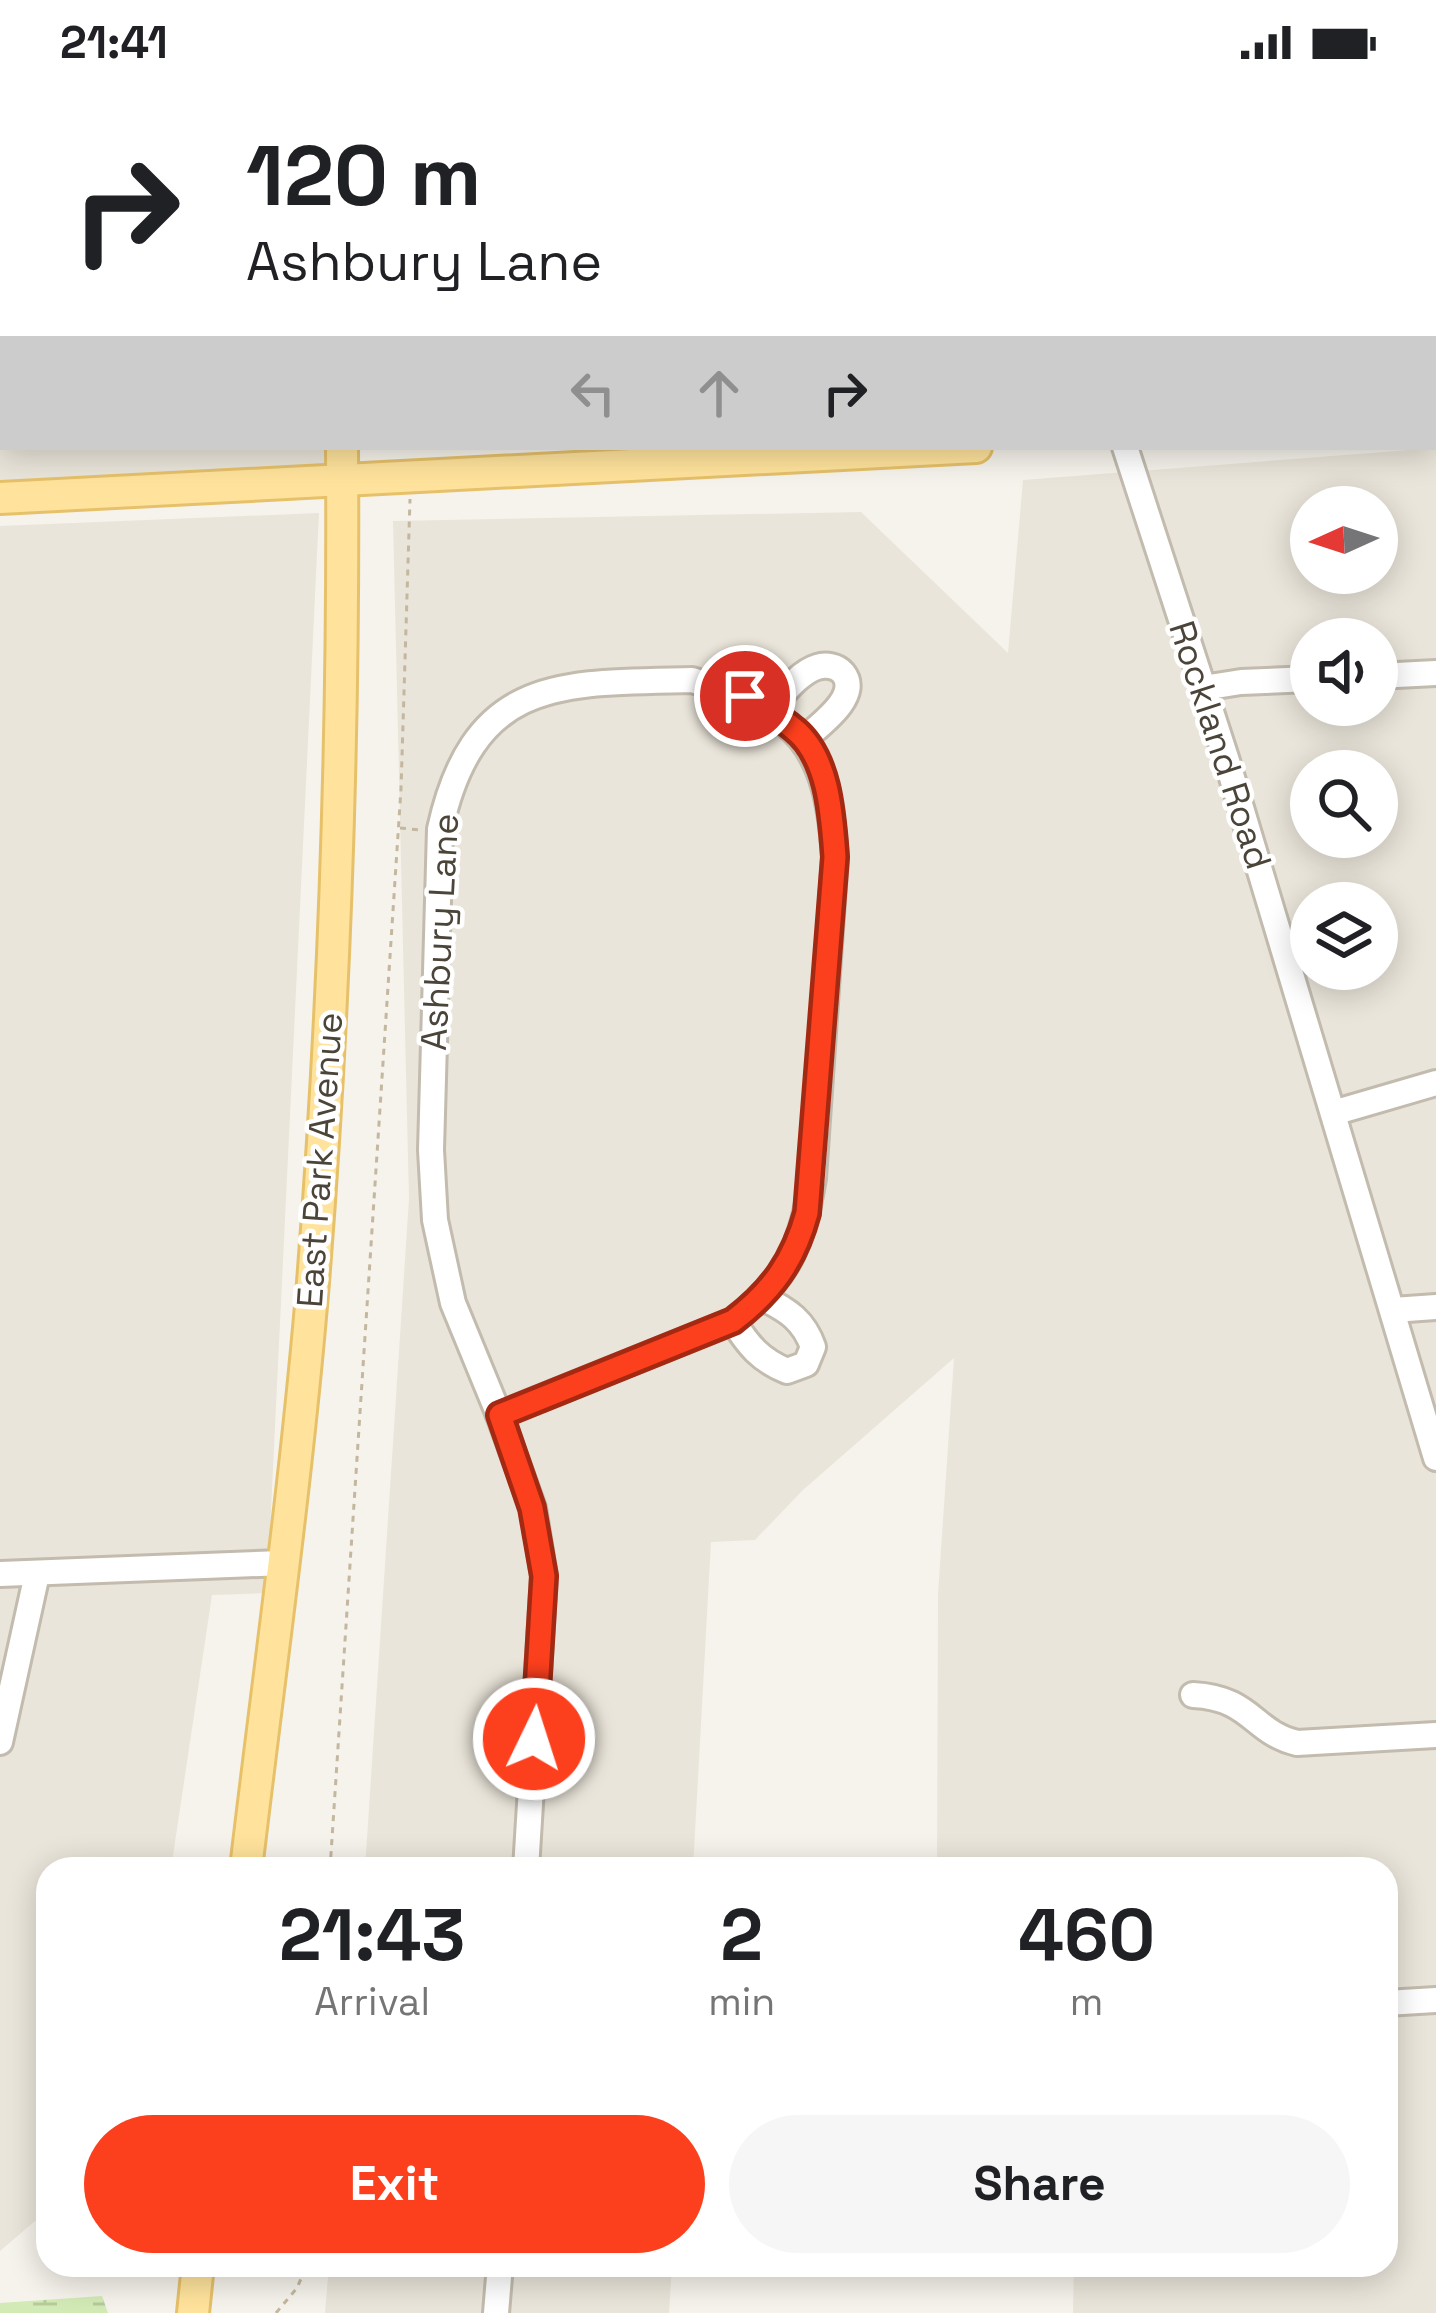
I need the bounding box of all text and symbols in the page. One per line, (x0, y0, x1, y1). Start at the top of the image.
text: 21:41 (60, 14, 168, 71)
text: 120 m (246, 122, 481, 230)
icon: right (48, 132, 204, 288)
text: Ashbury Lane (246, 227, 602, 296)
icon: left (560, 360, 626, 426)
icon: ahead (686, 360, 752, 426)
icon: right (812, 360, 878, 426)
north arrow (1290, 486, 1398, 594)
map controls (1290, 486, 1398, 990)
street label: Rockland Road (1158, 615, 1282, 875)
button: sound (1290, 618, 1398, 726)
pin (694, 645, 796, 747)
icon: arrive (712, 663, 778, 729)
button: search (1290, 750, 1398, 858)
street label: Ashbury Lane (411, 812, 469, 1052)
button: layers (1290, 882, 1398, 990)
street label: East Park Avenue (287, 1011, 353, 1309)
position arrow (471, 1676, 597, 1802)
text: 21:43 (279, 1889, 465, 1981)
text: 2 (720, 1889, 763, 1981)
text: 460 (1018, 1889, 1155, 1981)
text: Arrival (314, 1977, 430, 2026)
text: min (708, 1977, 775, 2026)
text: m (1070, 1977, 1103, 2026)
button: Exit (84, 2115, 705, 2253)
button: Share (729, 2115, 1350, 2253)

